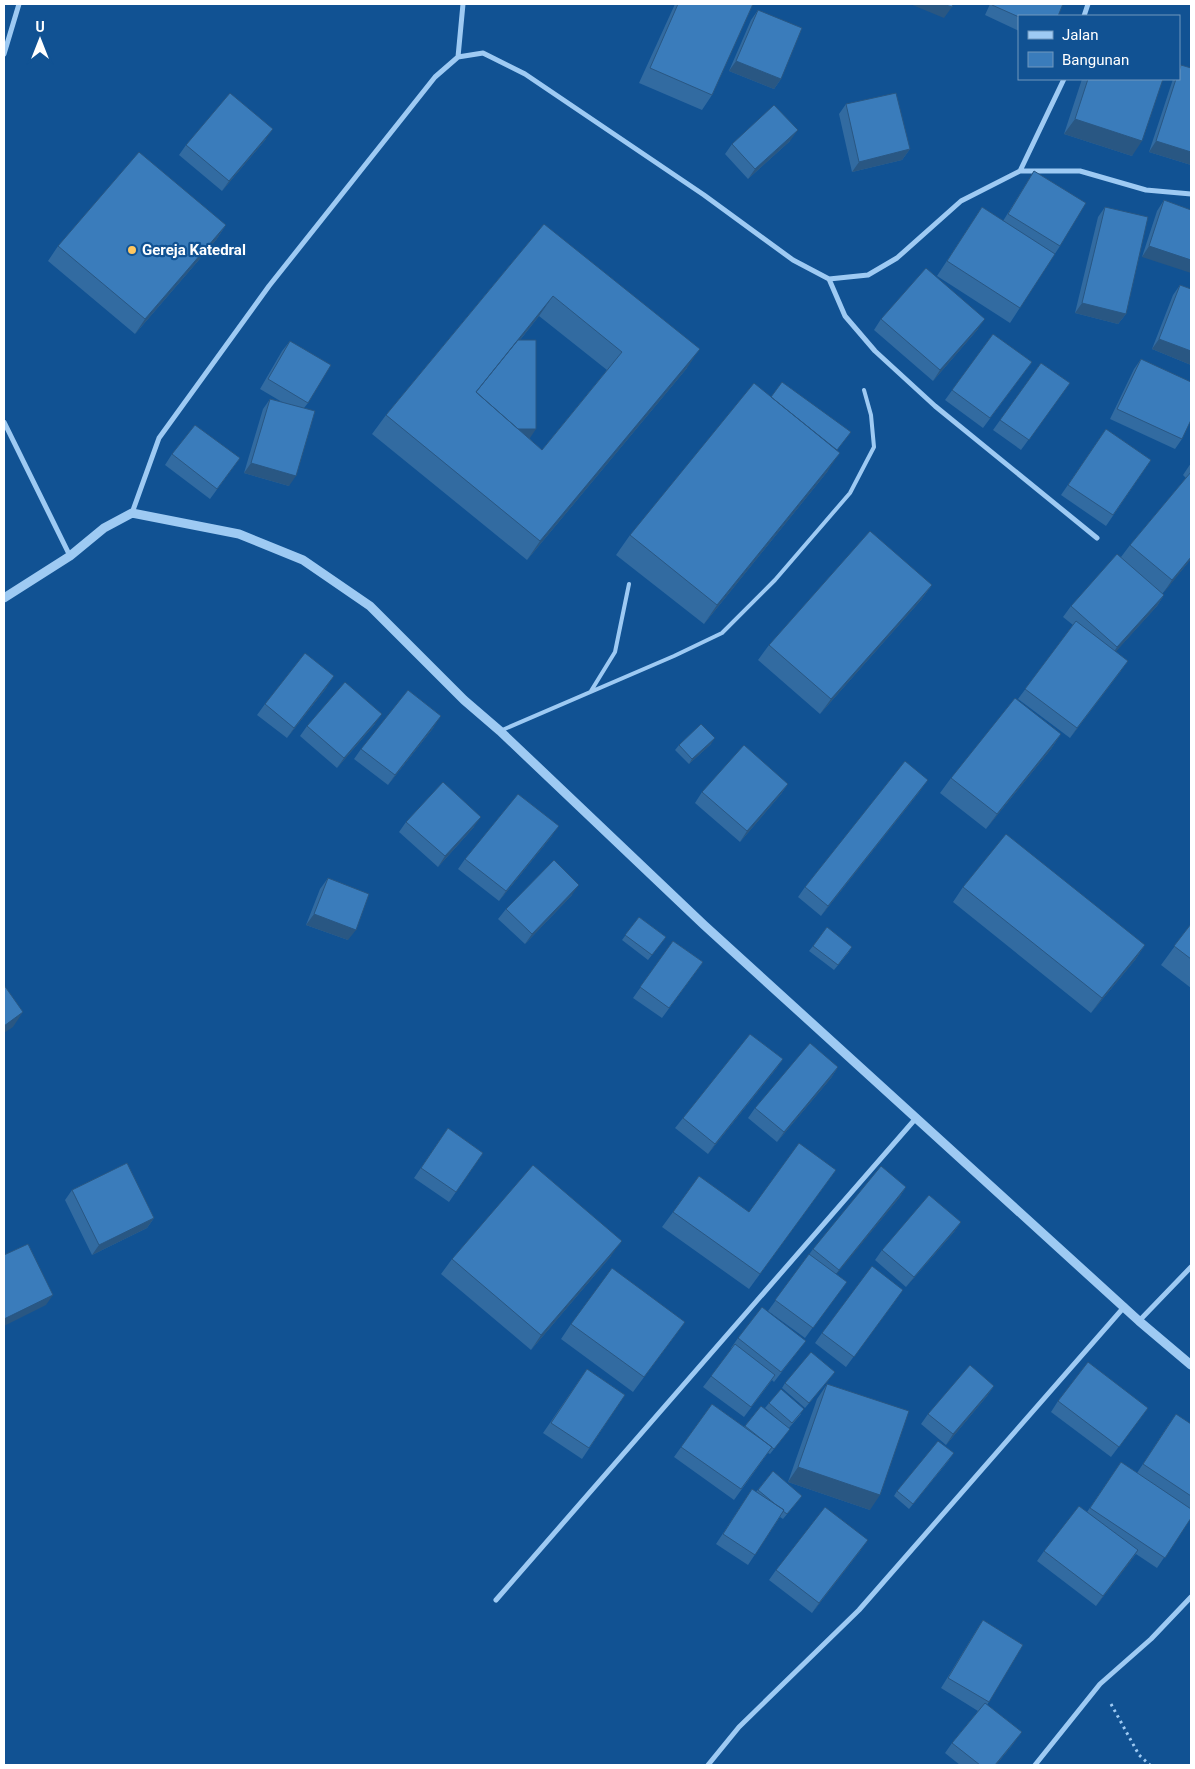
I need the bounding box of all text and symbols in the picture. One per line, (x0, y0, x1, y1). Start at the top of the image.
north arrow (15, 15, 65, 65)
legend (1018, 15, 1180, 80)
text: U (35, 19, 45, 35)
text: Jalan (1062, 26, 1099, 44)
text: Bangunan (1062, 51, 1129, 69)
place label: Gereja Katedral (142, 241, 246, 259)
marker: Gereja Katedral (126, 244, 138, 256)

